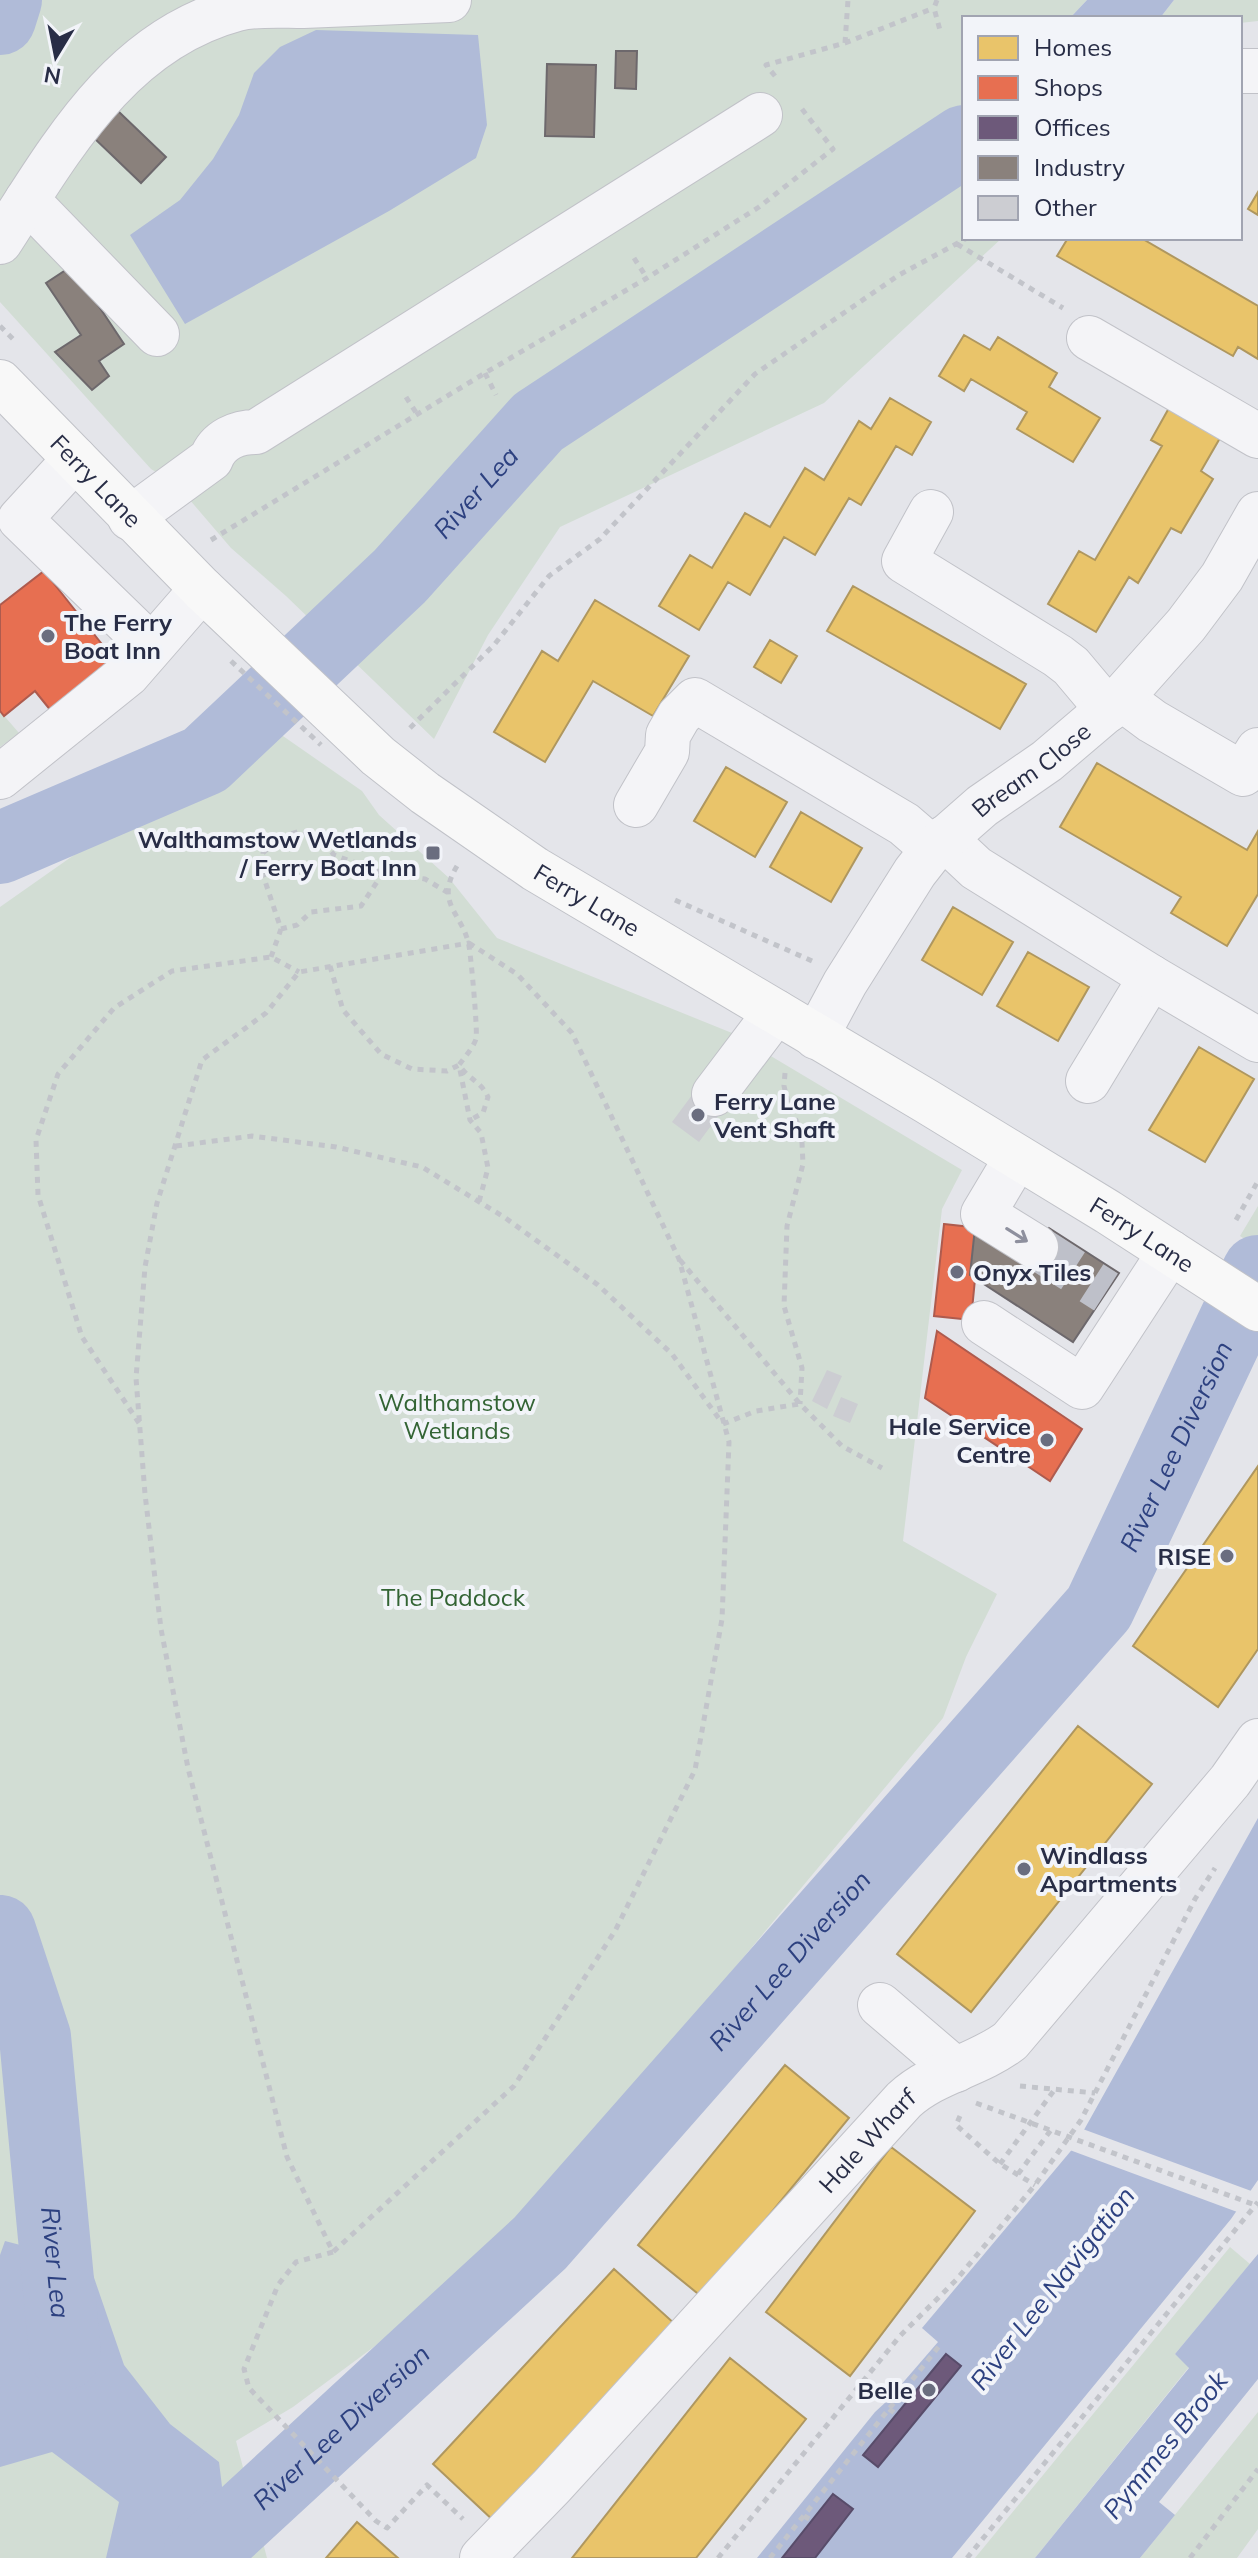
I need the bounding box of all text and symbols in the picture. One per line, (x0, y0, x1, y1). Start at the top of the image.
north arrow (16, 16, 96, 96)
legend (962, 16, 1242, 240)
text: Homes (1034, 32, 1112, 62)
text: N (42, 60, 63, 91)
text: Shops (1034, 72, 1103, 102)
text: Offices (1034, 112, 1111, 142)
text: Industry (1034, 152, 1125, 182)
text: Other (1034, 192, 1097, 222)
street label: Ferry Lane (44, 428, 148, 533)
water label: River Lea (426, 439, 525, 545)
place label: The Ferry Boat Inn (64, 607, 173, 665)
marker: The Ferry Boat Inn (39, 627, 57, 645)
street label: Bream Close (965, 716, 1097, 823)
place label: Walthamstow Wetlands / Ferry Boat Inn (138, 824, 417, 882)
marker: Walthamstow Wetlands / Ferry Boat Inn (424, 844, 442, 862)
street label: Ferry Lane (529, 857, 645, 943)
place label: Ferry Lane Vent Shaft (713, 1086, 836, 1144)
marker: Ferry Lane Vent Shaft (689, 1106, 707, 1124)
street label: Ferry Lane (1085, 1190, 1200, 1279)
one-way arrow (1005, 1228, 1028, 1244)
place label: Onyx Tiles (973, 1257, 1091, 1287)
marker: Onyx Tiles (948, 1263, 966, 1281)
water label: River Lee Diversion (1112, 1335, 1239, 1557)
park label: Walthamstow Wetlands (378, 1387, 536, 1445)
place label: Hale Service Centre (888, 1411, 1031, 1469)
marker: Hale Service Centre (1038, 1431, 1056, 1449)
place label: RISE (1158, 1541, 1211, 1571)
marker: RISE (1218, 1547, 1236, 1565)
park label: The Paddock (381, 1582, 526, 1612)
place label: Windlass Apartments (1040, 1840, 1177, 1898)
marker: Windlass Apartments (1015, 1860, 1033, 1878)
water label: River Lee Diversion (701, 1863, 877, 2057)
street label: Hale Wharf (812, 2081, 922, 2199)
water label: River Lee Navigation (962, 2180, 1142, 2396)
water label: River Lea (35, 2205, 78, 2320)
water label: River Lee Diversion (245, 2337, 436, 2516)
water label: Pymmes Brook (1095, 2364, 1235, 2525)
place label: Belle (858, 2375, 913, 2405)
marker: Belle (920, 2381, 938, 2399)

